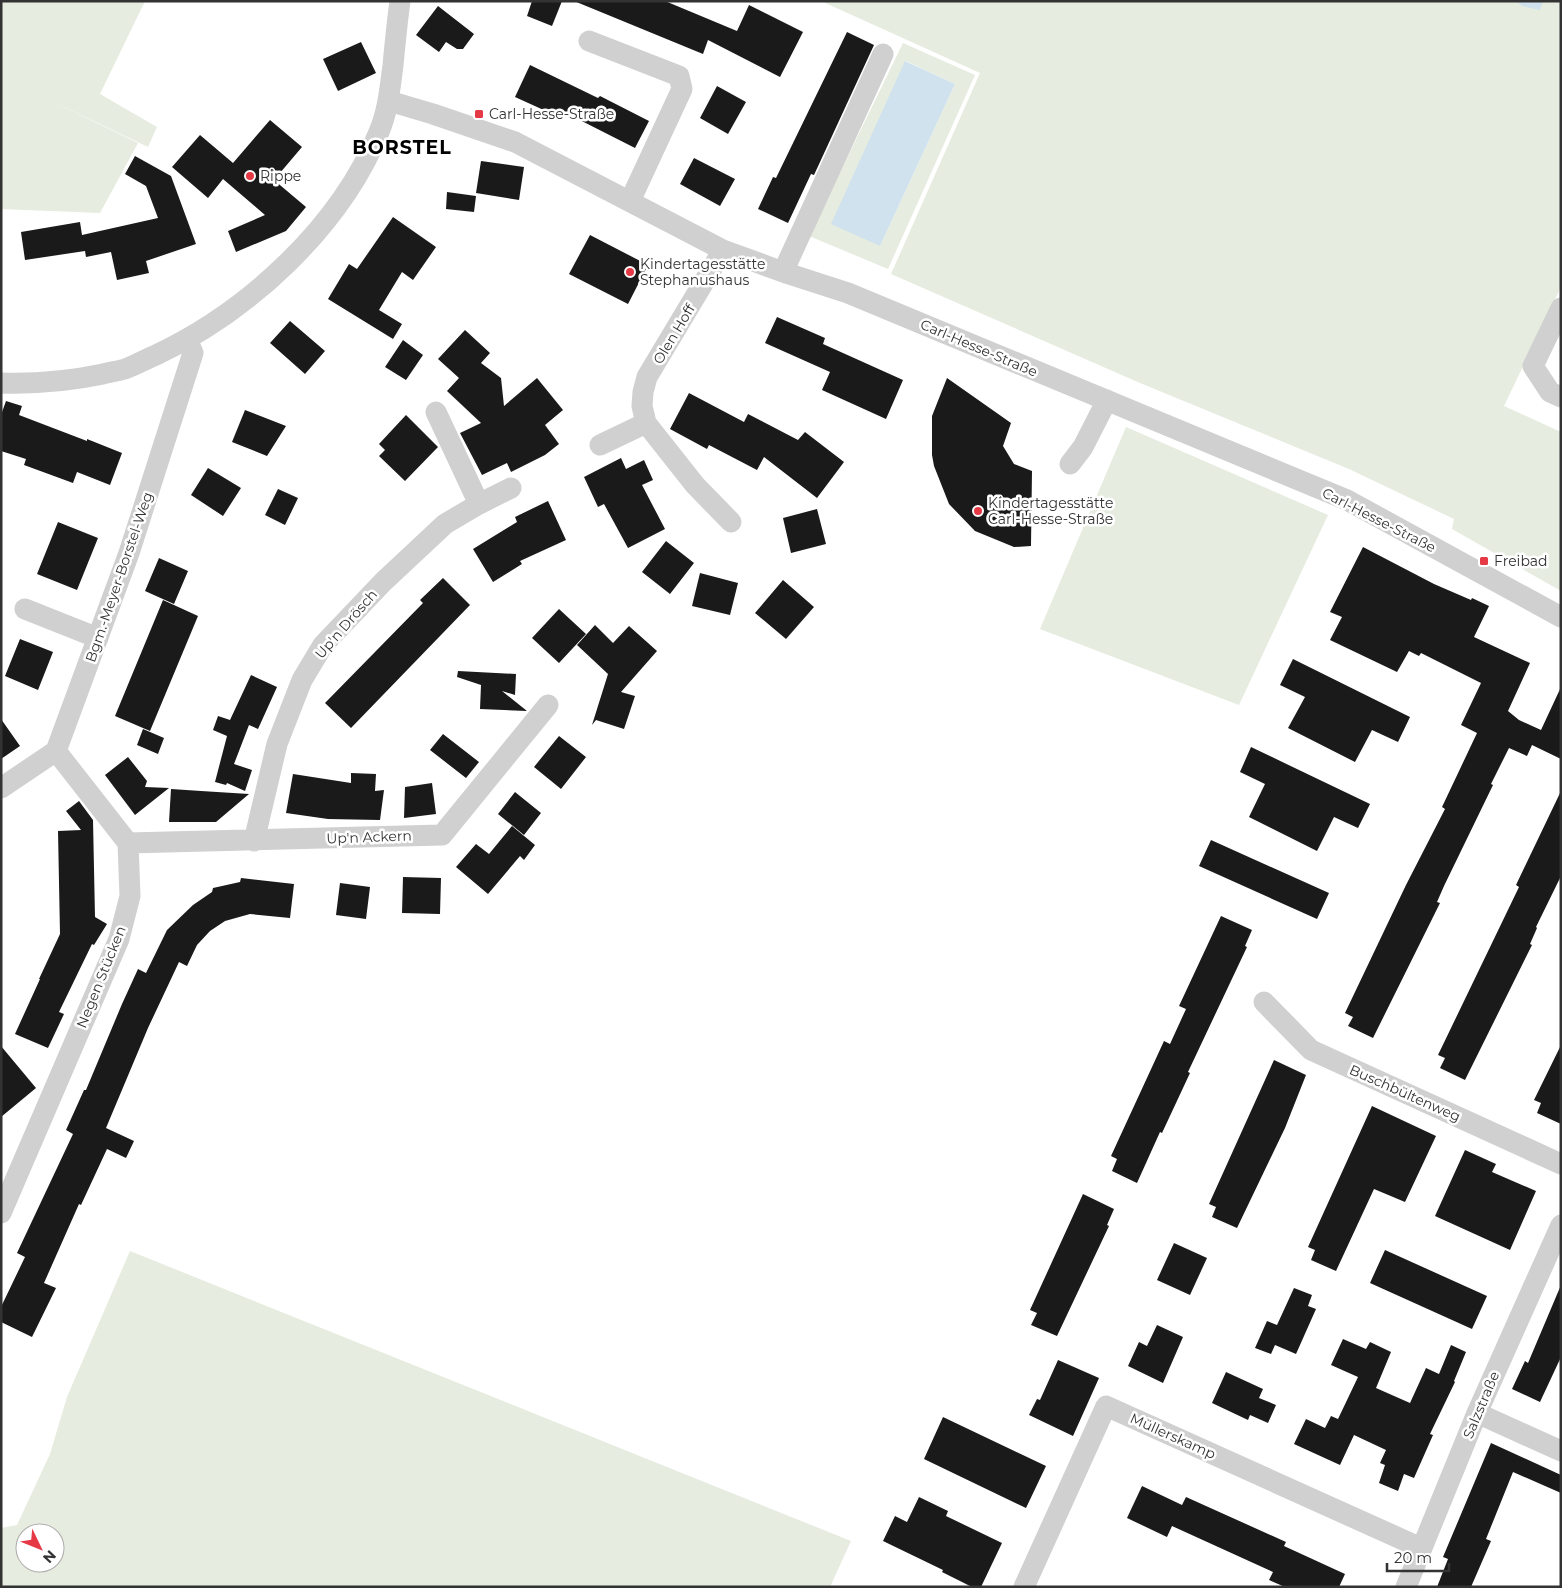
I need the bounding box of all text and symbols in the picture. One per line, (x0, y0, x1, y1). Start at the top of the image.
place label: Carl-Hesse-Straße (489, 105, 614, 123)
marker: Carl-Hesse-Straße (473, 108, 485, 120)
district label: BORSTEL (352, 136, 452, 159)
place label: Rippe (260, 167, 301, 185)
marker: Rippe (244, 170, 256, 182)
place label: Kindertagesstätte Stephanushaus (640, 255, 765, 289)
marker: Kindertagesstätte Stephanushaus (624, 266, 636, 278)
street label: Olen Hoff (649, 300, 700, 367)
street label: Carl-Hesse-Straße (918, 315, 1040, 381)
street label: Carl-Hesse-Straße (1319, 484, 1439, 556)
street label: Bgm.-Meyer-Borstel-Weg (81, 490, 157, 664)
place label: Kindertagesstätte Carl-Hesse-Straße (988, 494, 1113, 528)
marker: Kindertagesstätte Carl-Hesse-Straße (972, 505, 984, 517)
place label: Freibad (1494, 552, 1548, 570)
marker: Freibad (1478, 555, 1490, 567)
street label: Up'n Drösch (311, 586, 381, 662)
street label: Up'n Ackern (326, 827, 412, 847)
street label: Negen Stücken (72, 923, 130, 1031)
street label: Buschbültenweg (1347, 1060, 1463, 1126)
street label: Salzstraße (1459, 1369, 1503, 1441)
street label: Müllerskamp (1127, 1409, 1219, 1463)
north arrow (15, 1523, 65, 1573)
scale bar (1387, 1540, 1450, 1572)
text: N (39, 1547, 60, 1567)
text: 20 m (1394, 1548, 1432, 1567)

